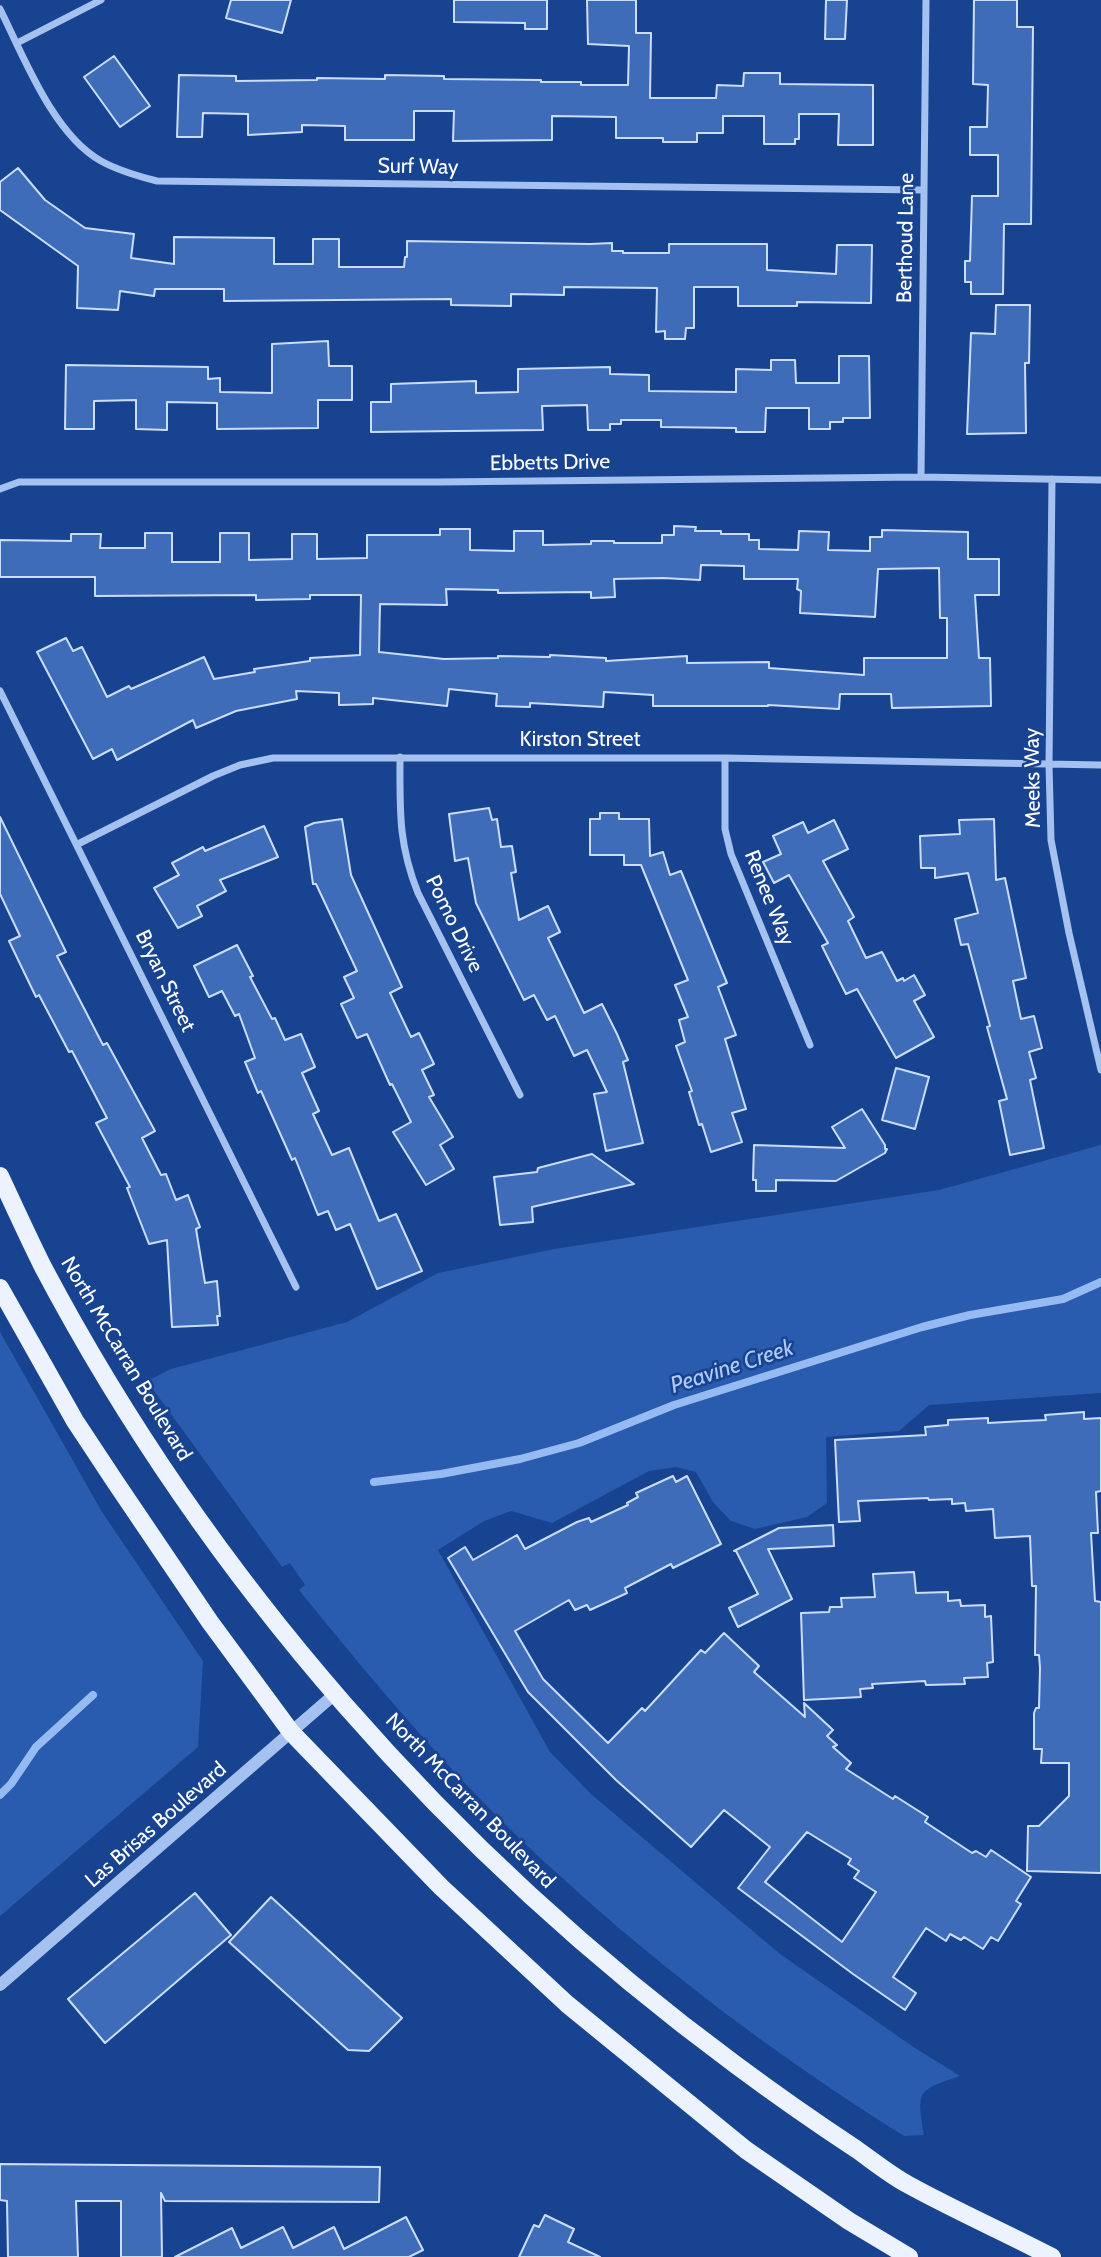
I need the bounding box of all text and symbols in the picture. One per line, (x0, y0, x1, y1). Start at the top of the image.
street label: Surf Way (377, 154, 459, 180)
street label: Berthoud Lane (892, 173, 920, 303)
street label: Ebbetts Drive (490, 449, 610, 477)
street label: Kirston Street (519, 727, 641, 753)
street label: Meeks Way (1020, 728, 1046, 828)
street label: Renee Way (739, 847, 799, 949)
street label: Pomo Drive (420, 871, 488, 977)
street label: Bryan Street (130, 926, 200, 1036)
street label: North McCarran Boulevard (55, 1252, 197, 1466)
water label: Peavine Creek (667, 1334, 797, 1400)
street label: North McCarran Boulevard (380, 1708, 560, 1894)
street label: Las Brisas Boulevard (80, 1757, 232, 1893)

